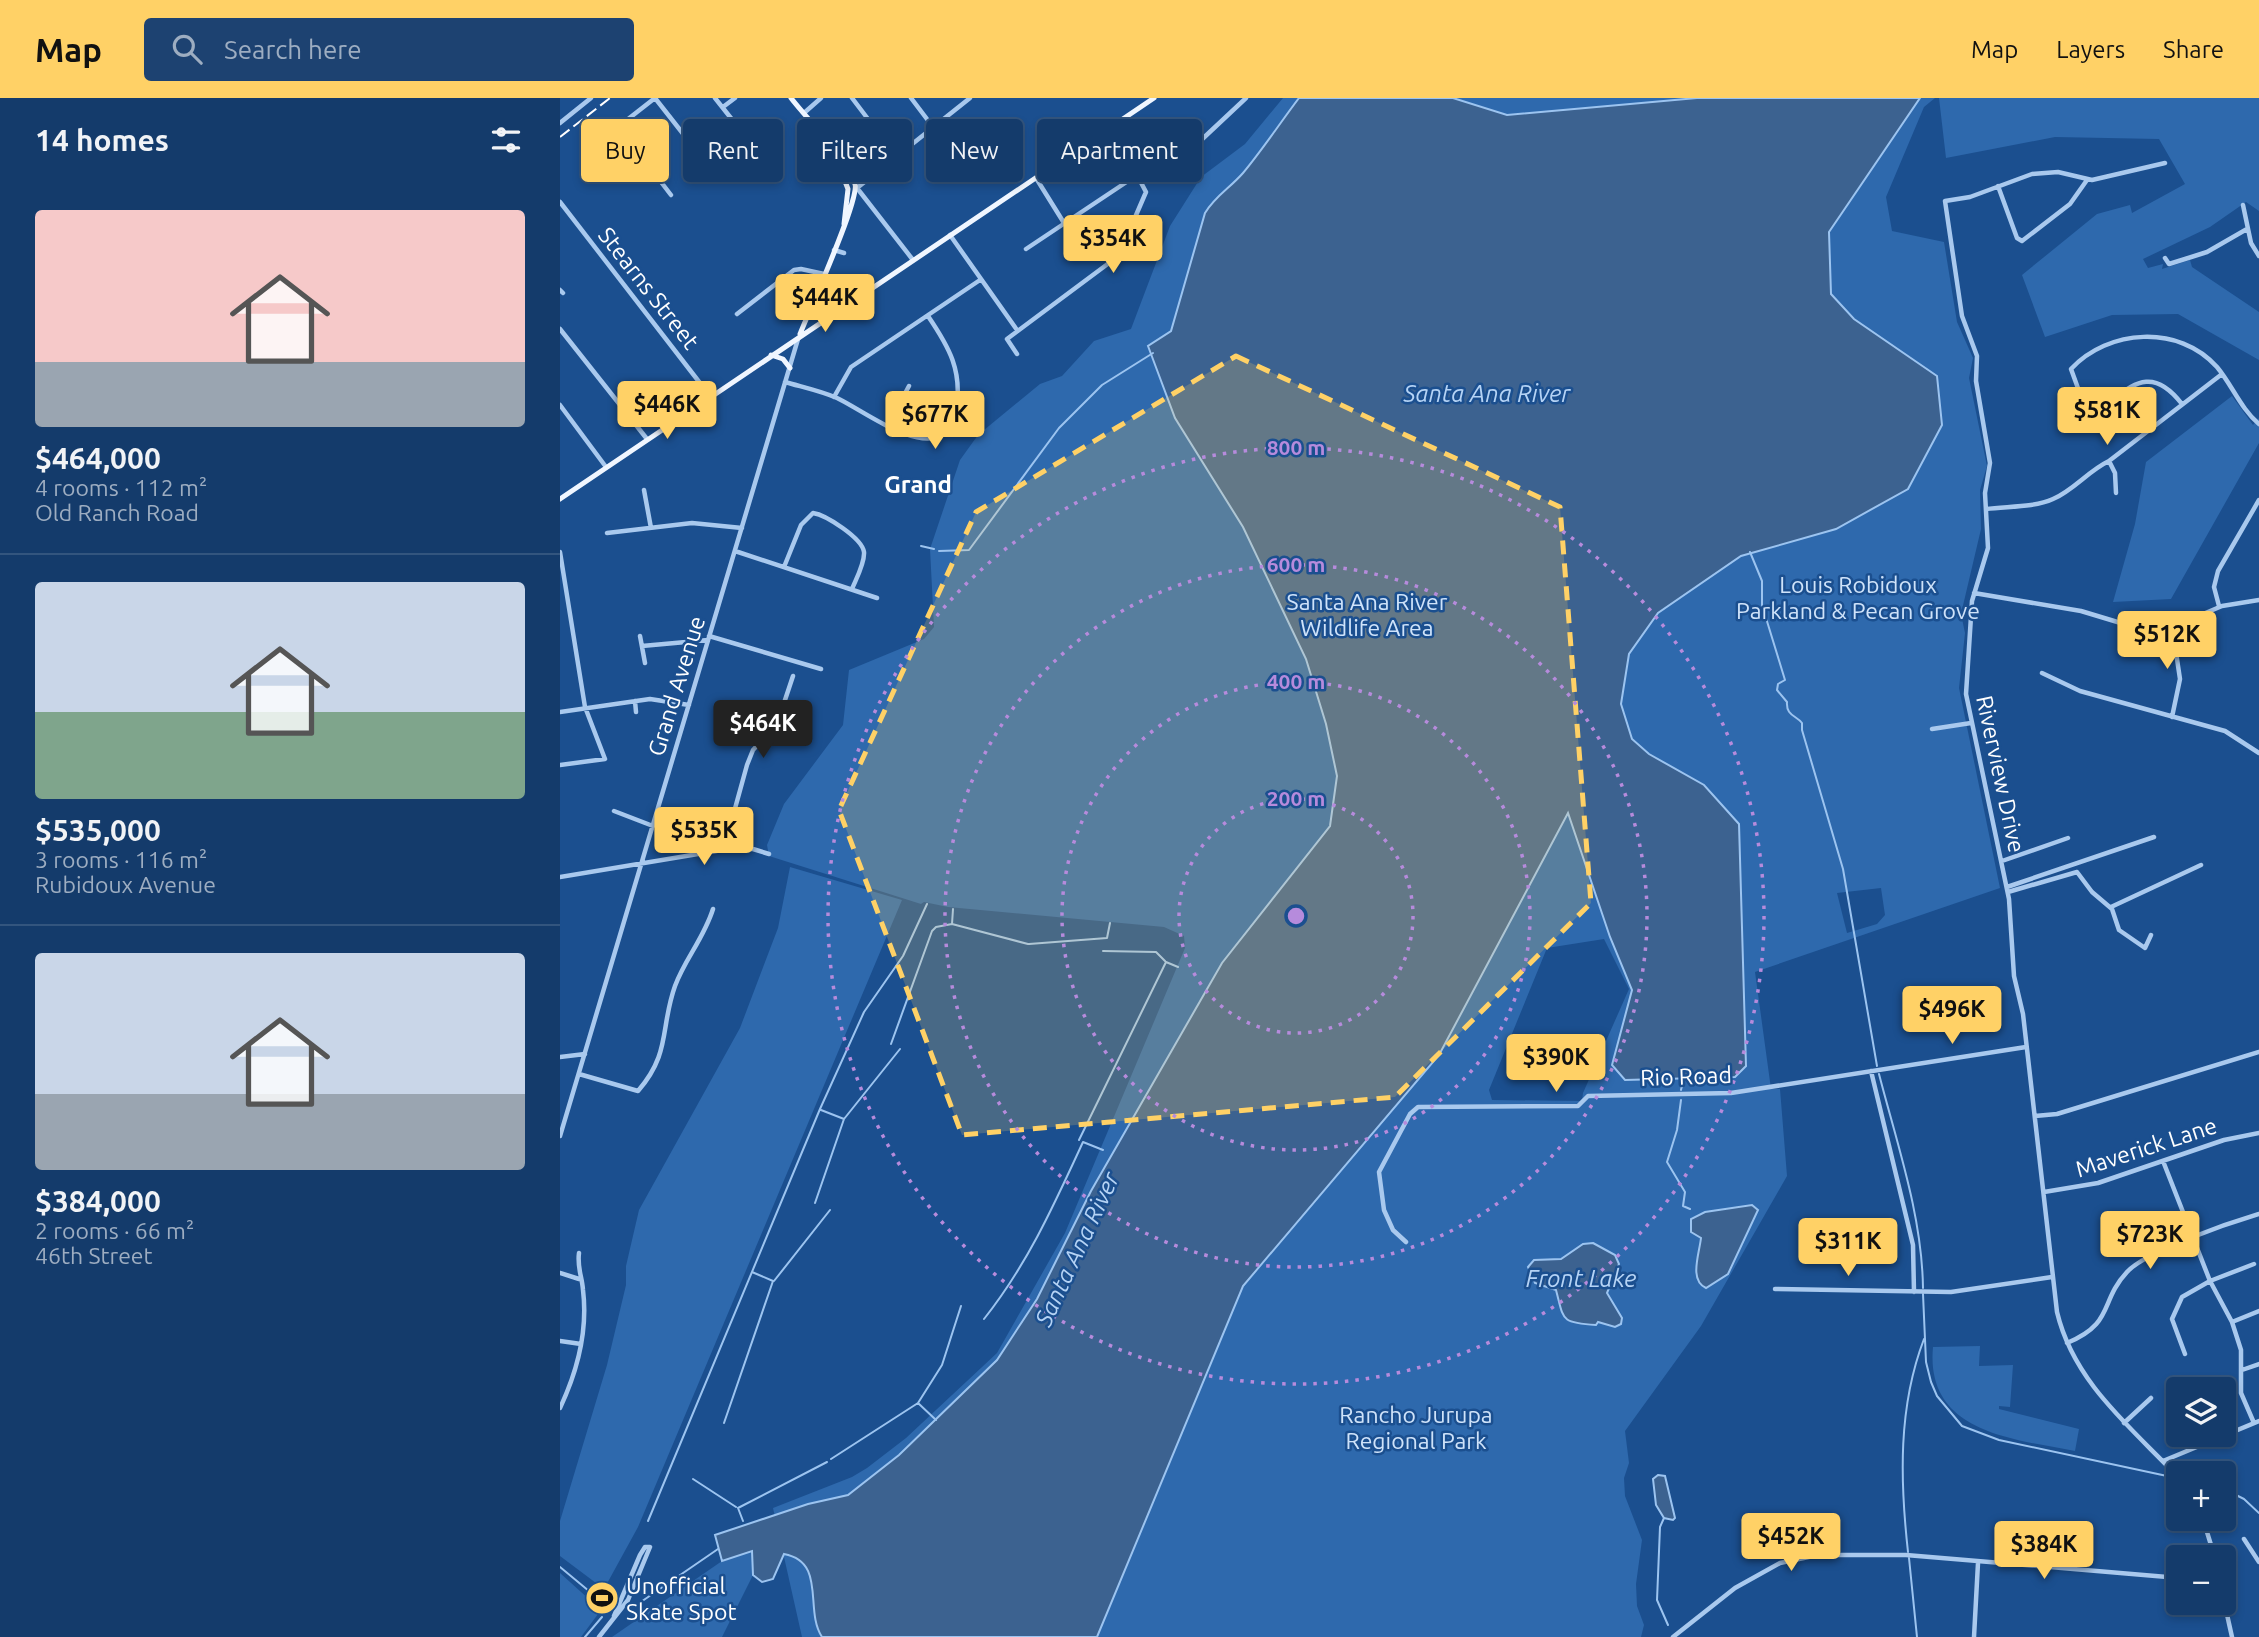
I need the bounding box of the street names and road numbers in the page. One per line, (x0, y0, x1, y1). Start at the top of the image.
street label: Stearns Street (594, 222, 704, 354)
street label: Grand Avenue (643, 613, 709, 759)
street label: Riverview Drive (1972, 693, 2030, 855)
street label: Rio Road (1640, 1062, 1732, 1090)
street label: Maverick Lane (2072, 1112, 2220, 1182)

